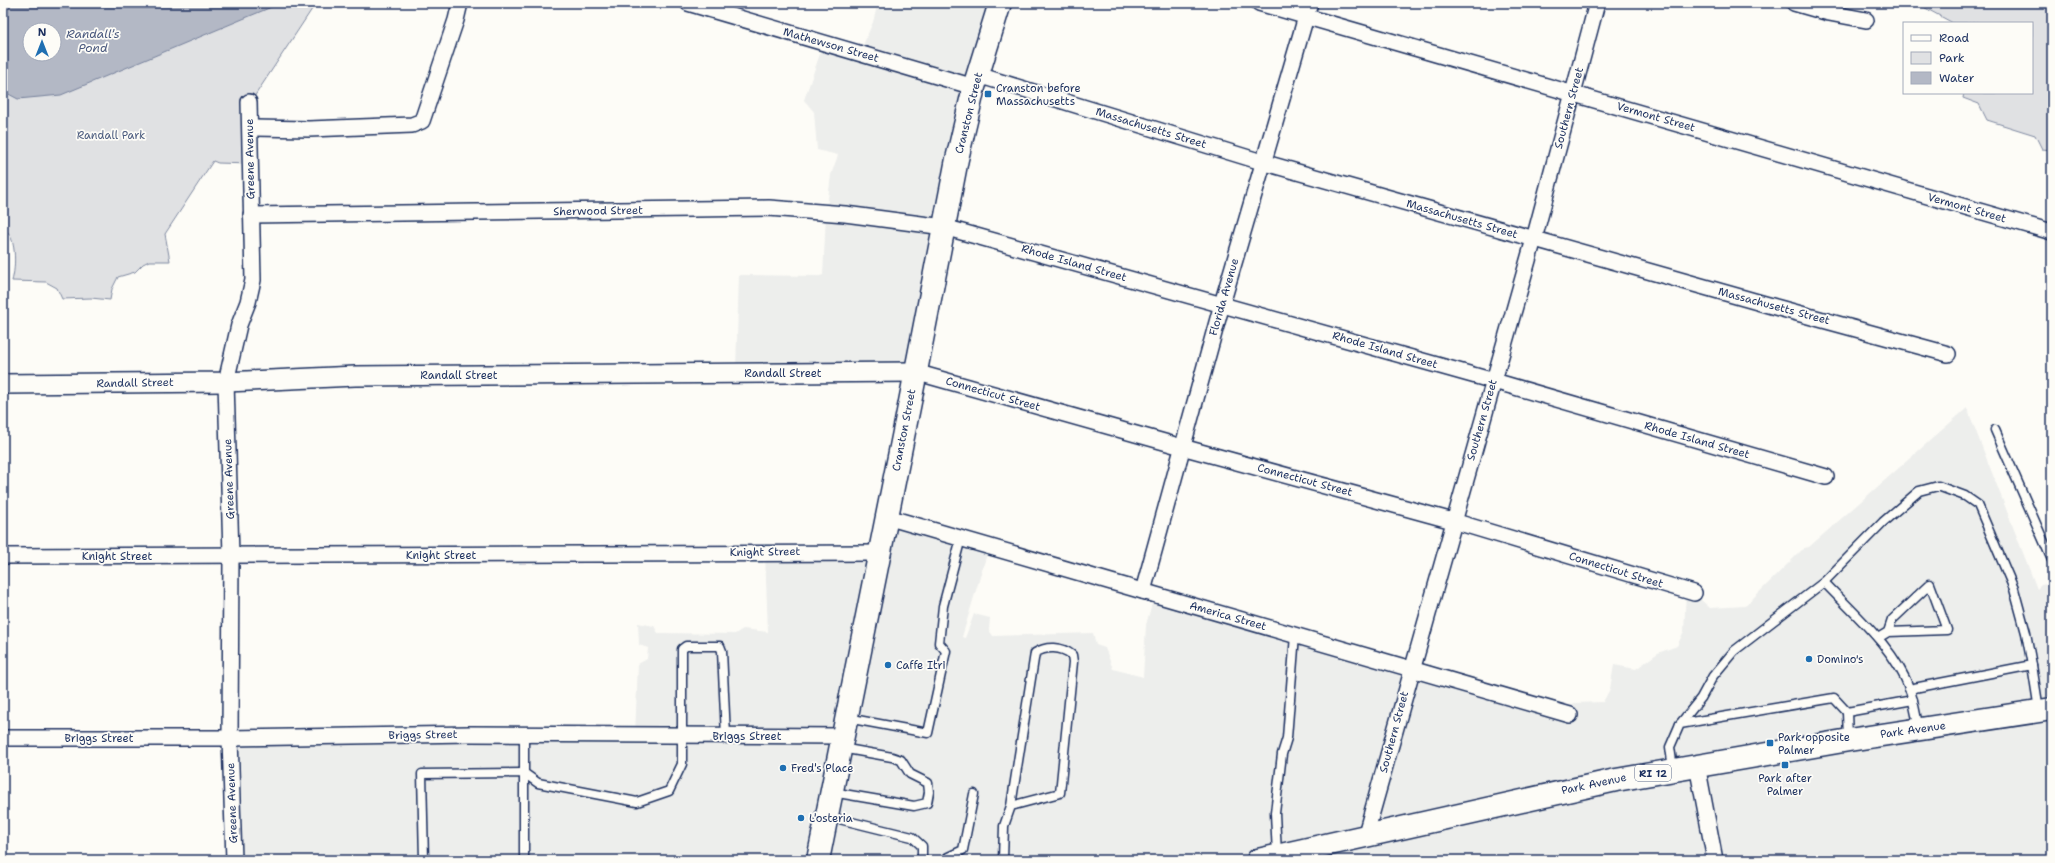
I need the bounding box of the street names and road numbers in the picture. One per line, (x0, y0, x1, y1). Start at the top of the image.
street label: Mathewson Street (781, 24, 881, 66)
street label: Southern Street (1551, 65, 1587, 150)
street label: Cranston Street (952, 71, 986, 155)
street label: Vermont Street (1615, 99, 1697, 135)
street label: Massachusetts Street (1094, 104, 1208, 152)
street label: Greene Avenue (242, 119, 258, 199)
street label: Vermont Street (1926, 190, 2008, 226)
street label: Massachusetts Street (1405, 196, 1520, 242)
street label: Sherwood Street (553, 203, 643, 219)
street label: Rhode Island Street (1020, 241, 1129, 285)
street label: Florida Avenue (1206, 257, 1242, 337)
street label: Massachusetts Street (1716, 284, 1832, 328)
street label: Rhode Island Street (1331, 328, 1440, 372)
street label: Randall Street (744, 366, 822, 381)
street label: Randall Street (420, 368, 498, 383)
street label: Connecticut Street (944, 373, 1042, 415)
street label: Randall Street (96, 375, 174, 391)
street label: Southern Street (1463, 377, 1501, 462)
street label: Cranston Street (889, 387, 919, 472)
street label: Rhode Island Street (1643, 418, 1752, 462)
street label: Greene Avenue (220, 438, 238, 520)
street label: Connecticut Street (1256, 460, 1354, 500)
street label: Knight Street (730, 544, 801, 560)
street label: Knight Street (406, 548, 477, 563)
street label: Knight Street (82, 549, 153, 564)
street label: Connecticut Street (1567, 549, 1665, 592)
street label: America Street (1188, 598, 1268, 634)
street label: Southern Street (1376, 689, 1412, 774)
street label: Park Avenue (1879, 718, 1947, 742)
street label: Briggs Street (388, 727, 458, 743)
street label: Briggs Street (712, 729, 782, 744)
street label: Briggs Street (64, 731, 134, 746)
street label: Greene Avenue (223, 762, 241, 844)
road number: RI 12 (1635, 765, 1671, 781)
street label: Park Avenue (1560, 770, 1628, 798)

